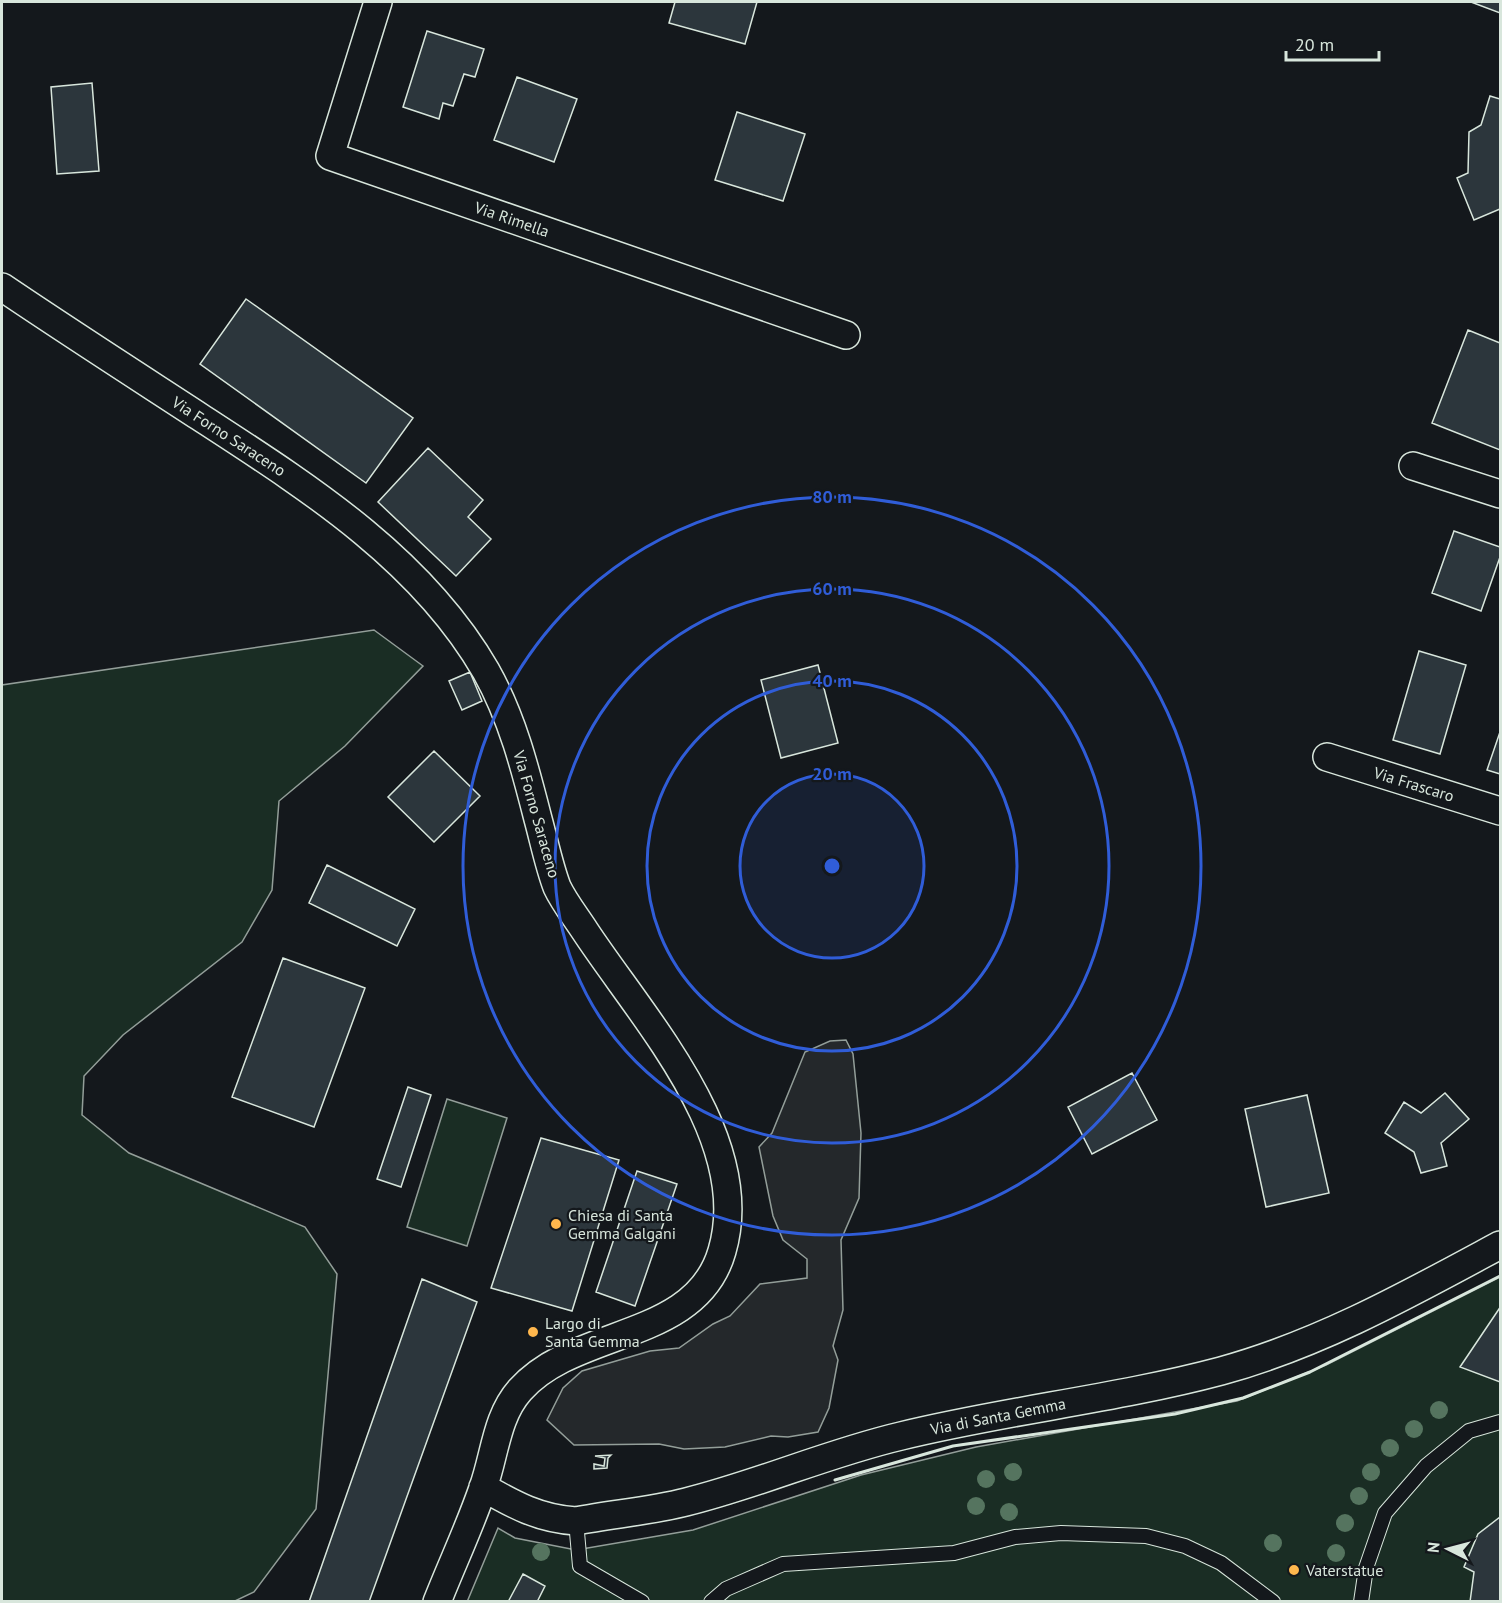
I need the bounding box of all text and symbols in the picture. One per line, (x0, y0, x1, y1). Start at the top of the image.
scale bar (1286, 24, 1379, 62)
text: 20 m (1295, 33, 1334, 56)
street label: Via Rimella (471, 197, 552, 241)
street label: Via Forno Saraceno (168, 391, 290, 480)
text: 80 m (812, 485, 852, 508)
text: 60 m (812, 577, 852, 600)
text: 40 m (812, 669, 852, 692)
street label: Via Forno Saraceno (509, 747, 565, 880)
text: 20 m (812, 762, 852, 785)
street label: Via Frascaro (1370, 762, 1457, 806)
centre of rings (822, 856, 842, 876)
place label: Chiesa di Santa Gemma Galgani (568, 1205, 676, 1243)
marker: Chiesa di Santa Gemma Galgani (549, 1217, 563, 1231)
place label: Largo di Santa Gemma (545, 1313, 640, 1351)
marker: Largo di Santa Gemma (526, 1325, 540, 1339)
street label: Via di Santa Gemma (928, 1393, 1067, 1439)
north arrow (1418, 1519, 1478, 1579)
text: N (1423, 1541, 1444, 1554)
place label: Vaterstatue (1305, 1560, 1383, 1580)
marker: Vaterstatue (1287, 1563, 1301, 1577)

